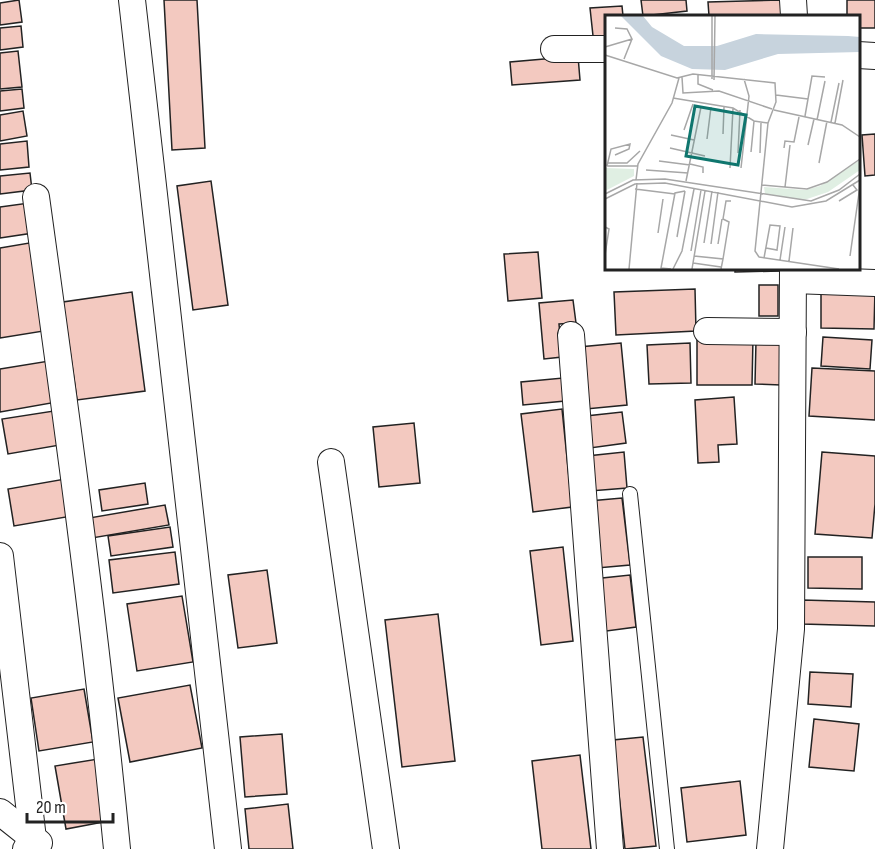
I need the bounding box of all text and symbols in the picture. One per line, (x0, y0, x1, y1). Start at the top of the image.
inset map (605, 15, 860, 270)
scale bar (27, 786, 112, 824)
text: 20 m (36, 797, 66, 818)

